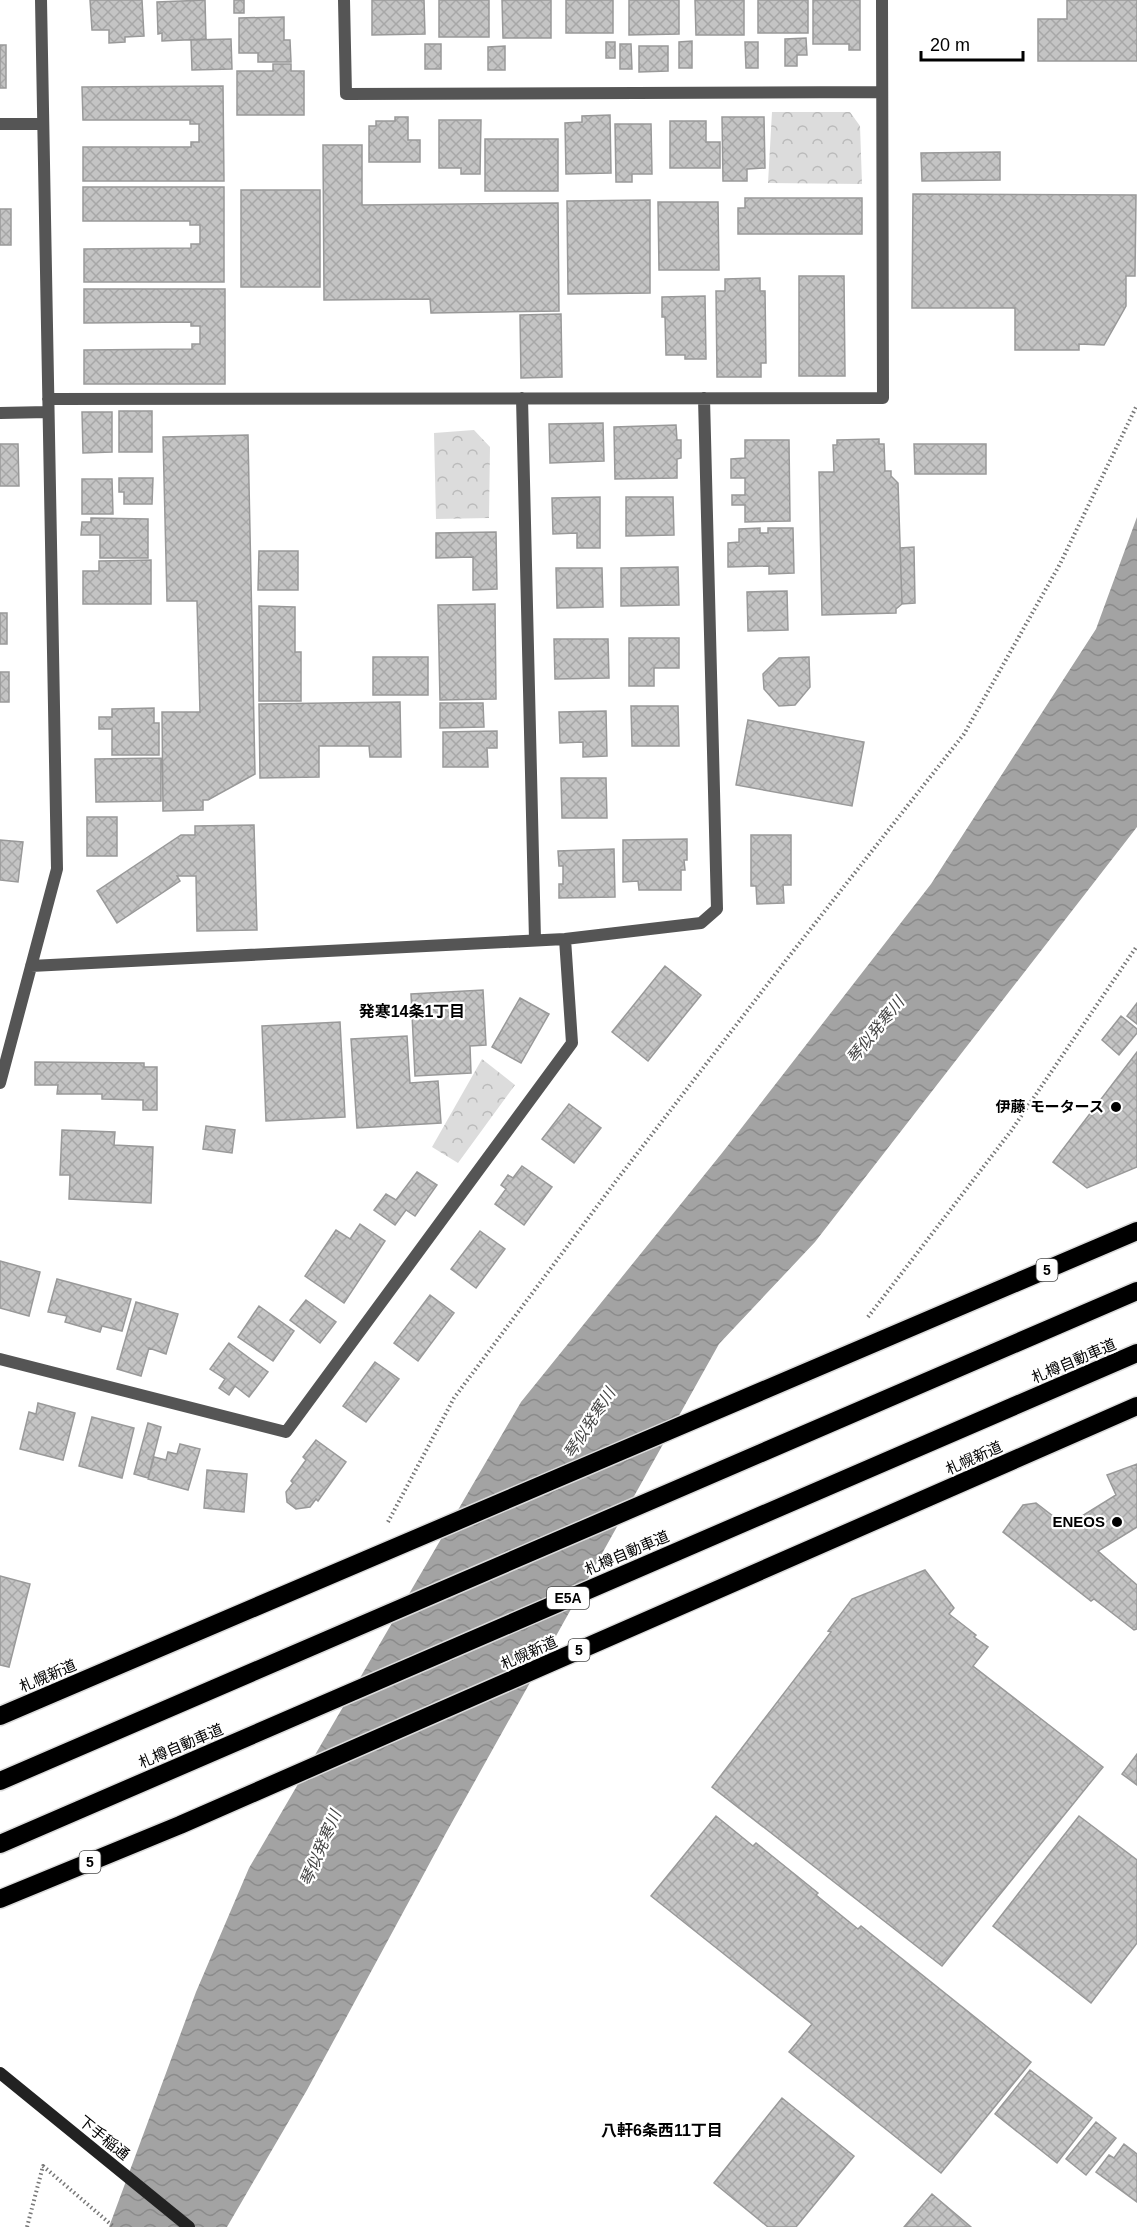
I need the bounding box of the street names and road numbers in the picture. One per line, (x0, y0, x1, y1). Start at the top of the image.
road number: 5 (1036, 1259, 1058, 1281)
street label: 札樽自動車道 (1029, 1335, 1119, 1386)
street label: 札幌新道 (943, 1438, 1005, 1478)
street label: 札樽自動車道 (582, 1527, 672, 1578)
road number: E5A (547, 1587, 589, 1609)
street label: 札幌新道 (498, 1633, 560, 1673)
road number: 5 (568, 1639, 590, 1661)
street label: 札幌新道 (17, 1656, 79, 1695)
street label: 札樽自動車道 (136, 1720, 226, 1771)
road number: 5 (80, 1851, 100, 1873)
street label: 下手稲通 (76, 2112, 133, 2163)

